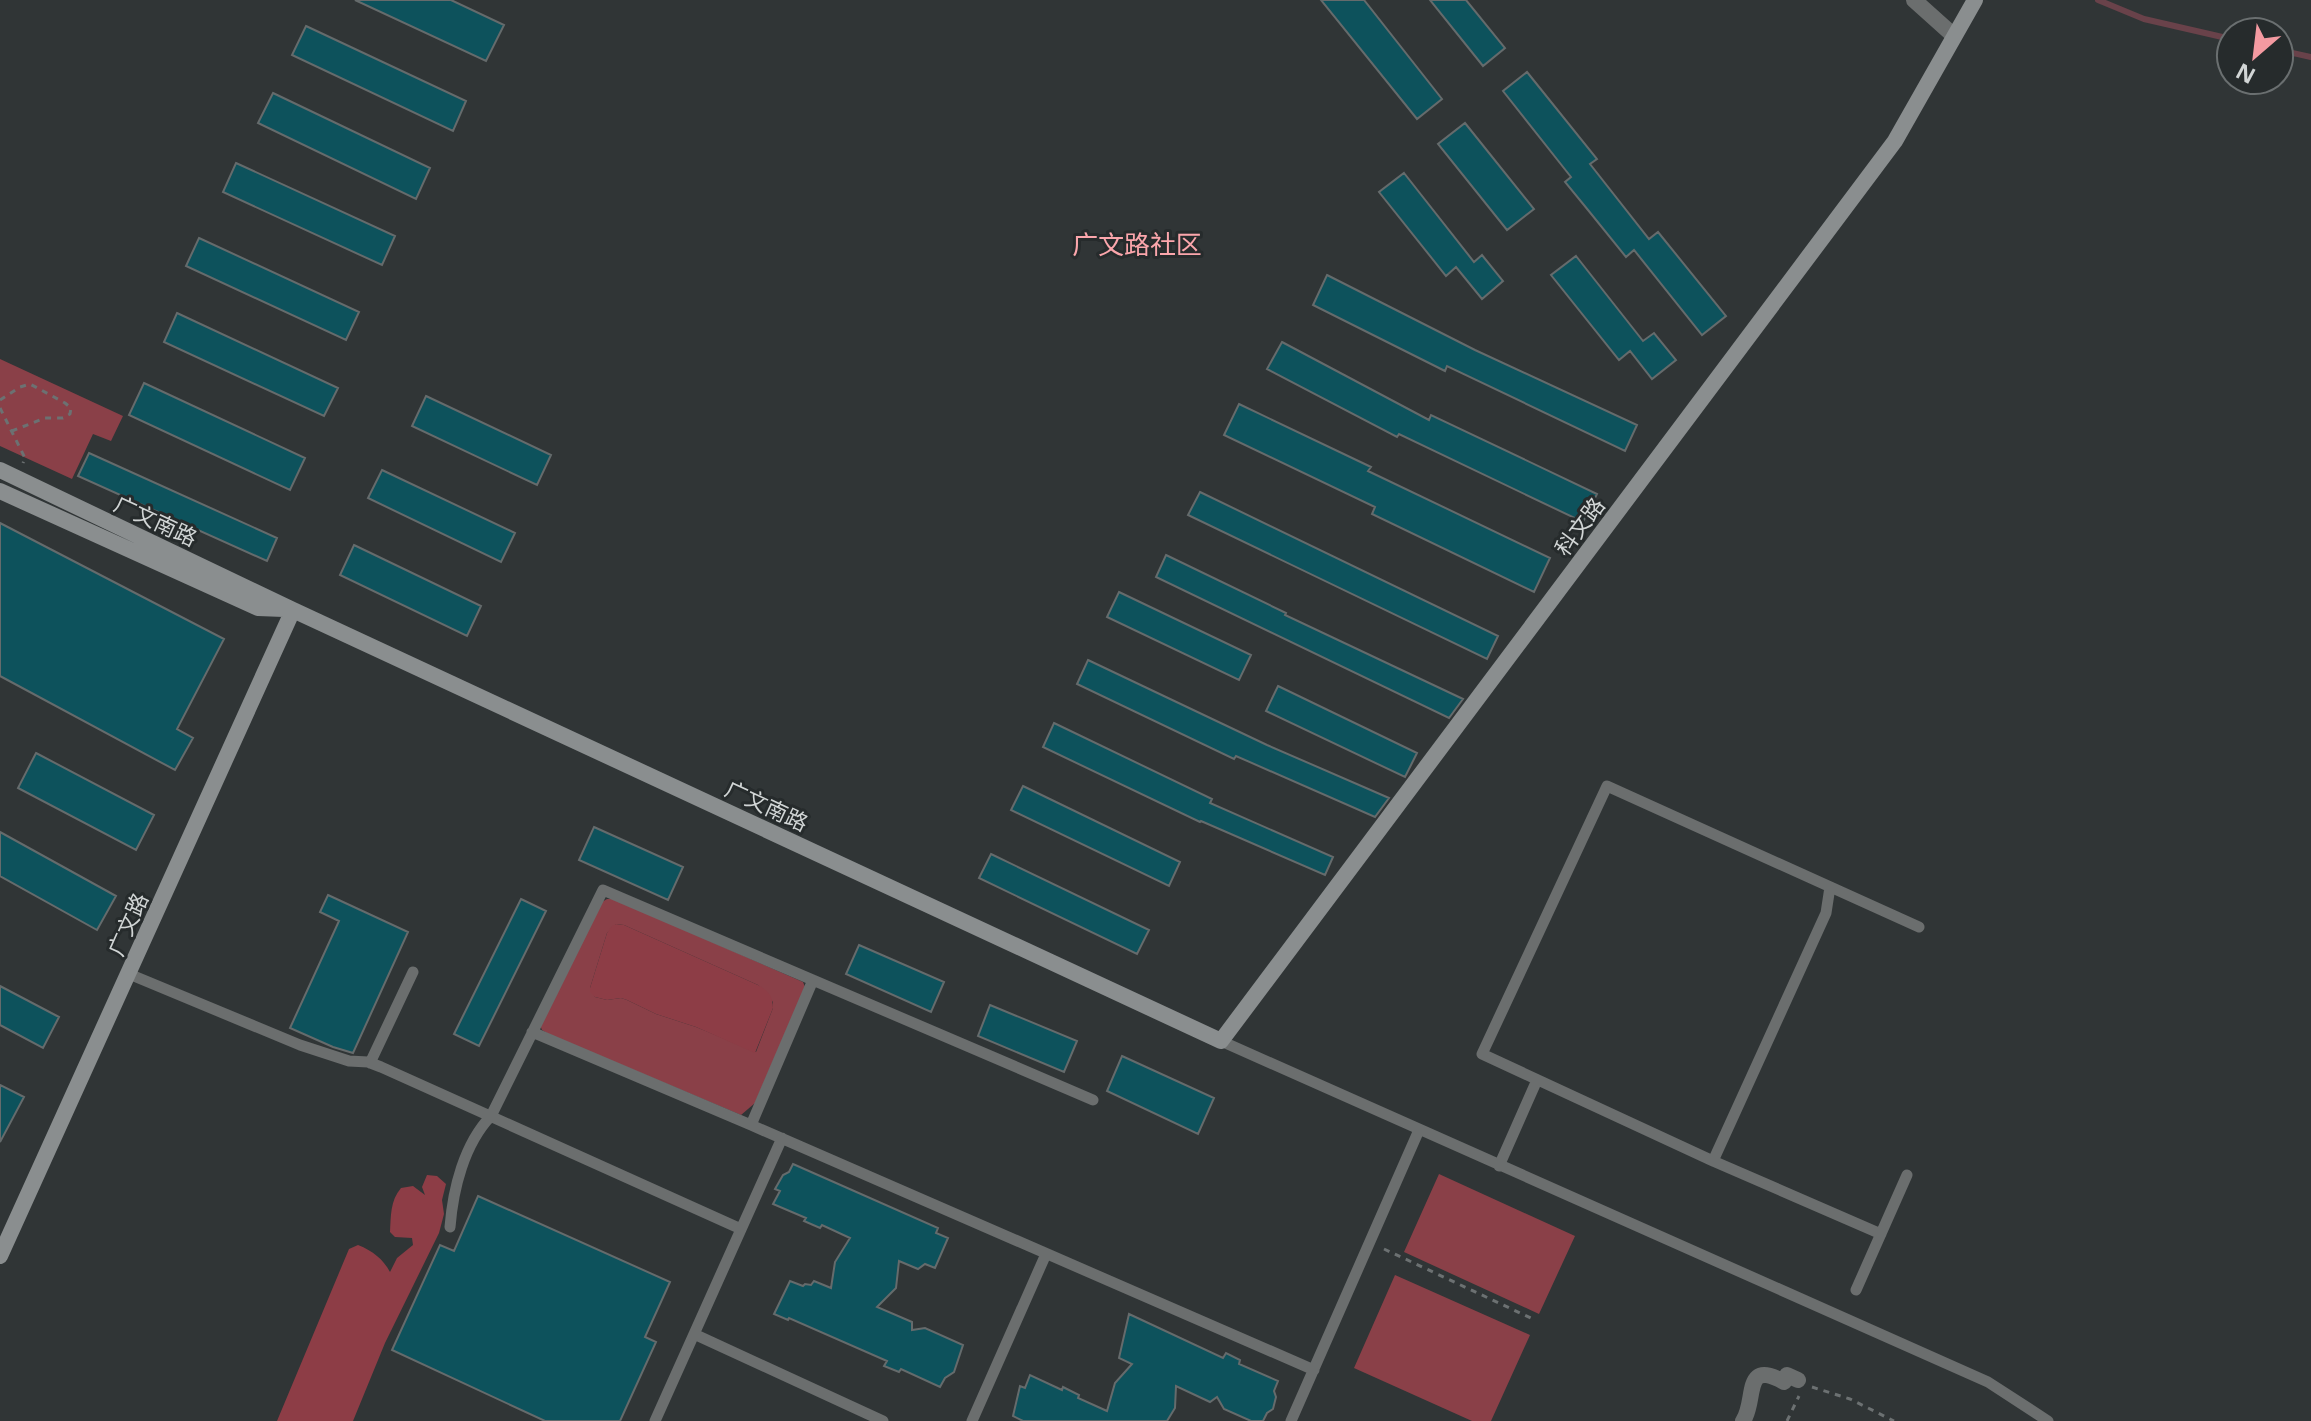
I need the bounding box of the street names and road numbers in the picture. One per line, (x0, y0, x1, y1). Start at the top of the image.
street label: 广文南路 (110, 488, 202, 552)
street label: 科文路 (1547, 491, 1611, 561)
street label: 广文南路 (721, 773, 813, 837)
street label: 广文路 (100, 888, 154, 960)

